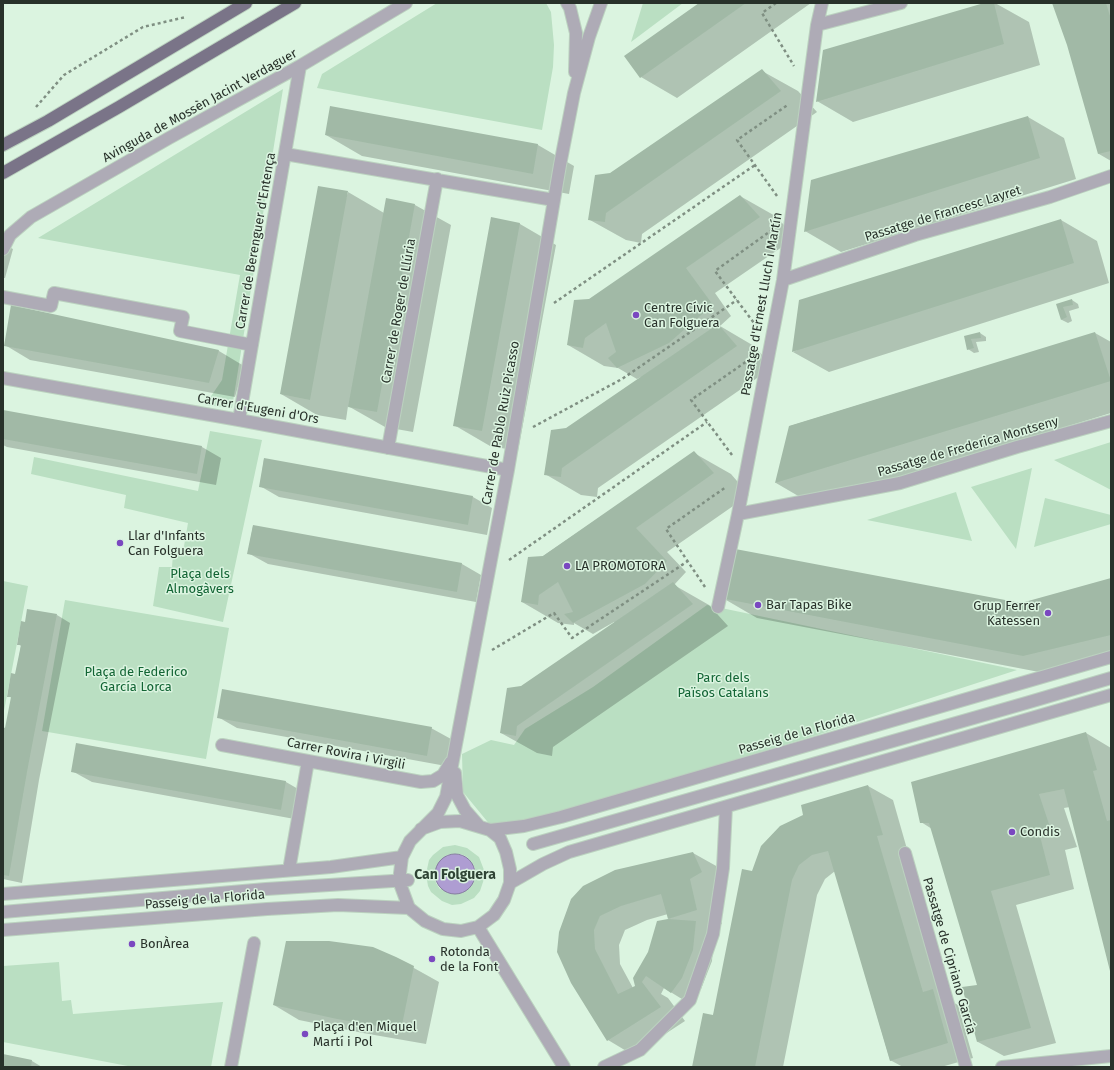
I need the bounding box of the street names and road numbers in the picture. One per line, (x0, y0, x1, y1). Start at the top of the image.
street label: Avinguda de Mossèn Jacint Verdaguer (100, 46, 300, 166)
street label: Carrer de Berenguer d'Entença (233, 151, 279, 331)
street label: Passatge de Francesc Layret (863, 183, 1023, 245)
street label: Passatge d'Ernest Lluch i Martín (738, 211, 786, 397)
street label: Carrer de Roger de Llúria (379, 237, 419, 385)
street label: Carrer de Pablo Ruiz Picasso (479, 340, 523, 506)
street label: Carrer d'Eugeni d'Ors (196, 391, 320, 427)
street label: Passatge de Frederica Montseny (876, 414, 1060, 480)
street label: Passeig de la Florida (737, 710, 857, 758)
street label: Carrer Rovira i Virgili (285, 735, 407, 773)
street label: Passatge de Cipriano García (919, 876, 979, 1036)
street label: Passeig de la Florida (144, 887, 266, 913)

